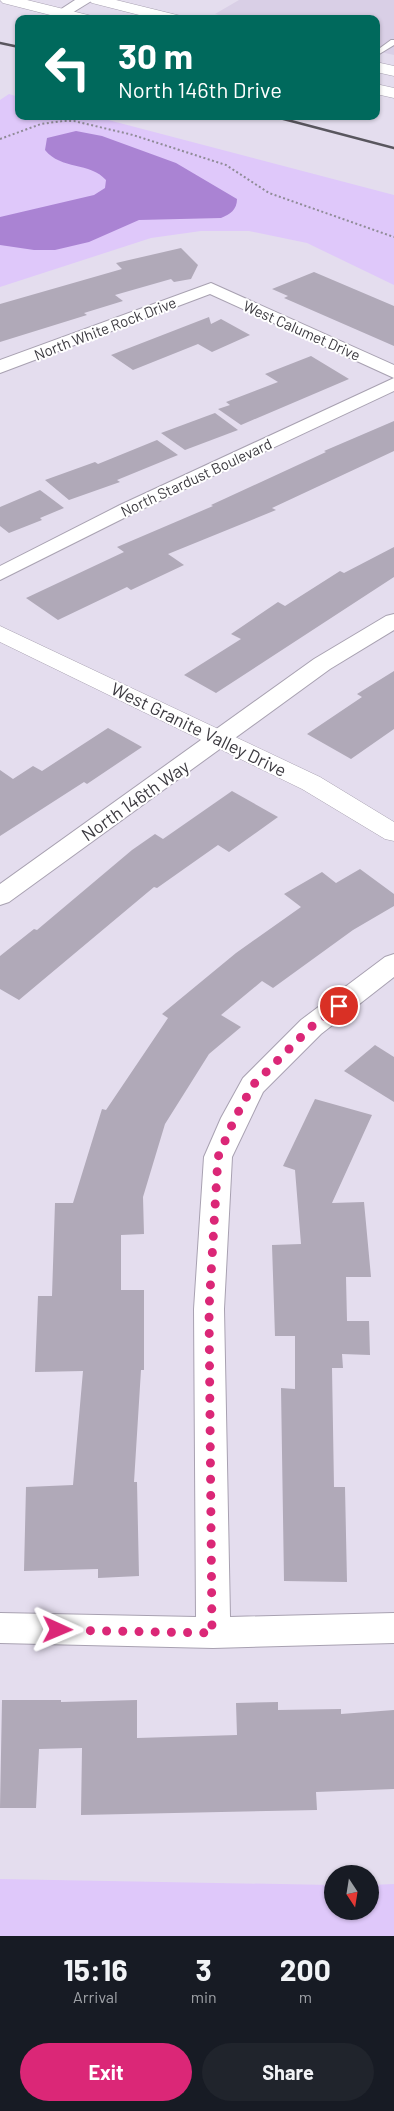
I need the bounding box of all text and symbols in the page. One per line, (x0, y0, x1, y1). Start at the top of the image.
text: 30 m (118, 34, 193, 76)
icon: left (35, 35, 100, 100)
text: North 146th Drive (118, 76, 282, 102)
street label: North White Rock Drive (31, 293, 179, 363)
street label: West Calumet Drive (241, 296, 363, 364)
street label: North Stardust Boulevard (118, 434, 274, 520)
street label: West Granite Valley Drive (108, 677, 290, 781)
street label: North 146th Way (77, 755, 193, 845)
pin (318, 985, 360, 1027)
icon: arrive (325, 992, 353, 1020)
position arrow (31, 1603, 83, 1655)
north arrow (324, 1865, 379, 1920)
map controls (324, 1865, 379, 1920)
text: 15:16 (63, 1951, 128, 1987)
text: 3 (196, 1951, 212, 1987)
text: 200 (280, 1951, 331, 1987)
text: Arrival (73, 1987, 118, 2006)
text: min (191, 1987, 217, 2006)
text: m (299, 1987, 312, 2006)
button: Exit (20, 2043, 192, 2101)
button: Share (202, 2043, 374, 2101)

